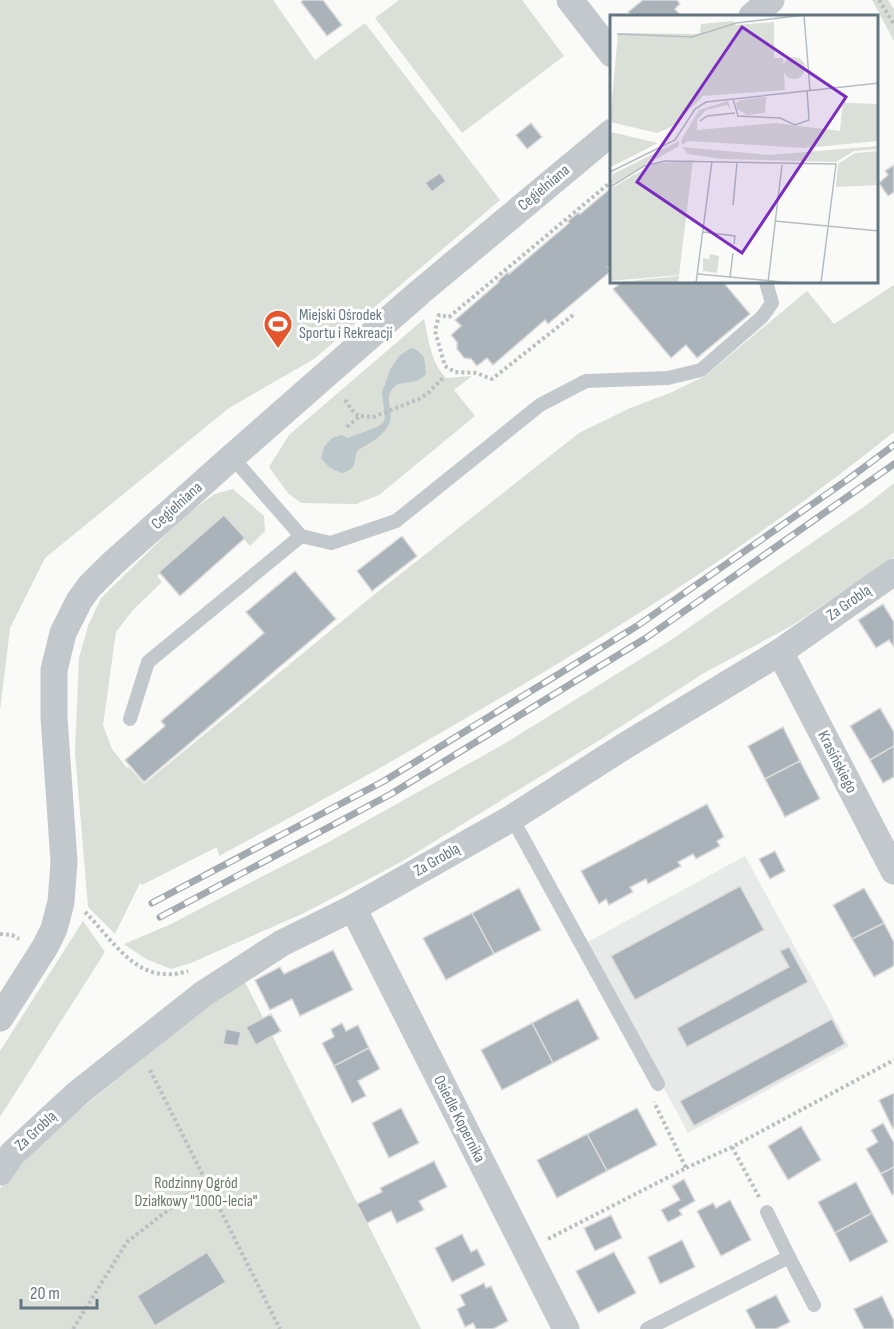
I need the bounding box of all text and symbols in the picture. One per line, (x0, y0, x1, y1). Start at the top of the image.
inset map (610, 15, 879, 284)
street label: Cegielniana (514, 161, 574, 215)
place label: Miejski Ośrodek Sportu i Rekreacji (299, 306, 392, 343)
sports icon: Miejski Ośrodek Sportu i Rekreacji (262, 308, 294, 350)
street label: Cegielniana (148, 478, 206, 534)
street label: Za Groblą (823, 581, 875, 625)
street label: Krasińskiego (813, 728, 861, 796)
street label: Za Groblą (411, 839, 463, 881)
street label: Osiedle Kopernika (429, 1072, 489, 1166)
street label: Za Groblą (11, 1107, 61, 1155)
park label: Rodzinny Ogród Działkowy "1000-lecia" (135, 1174, 258, 1211)
scale bar (21, 1272, 98, 1310)
text: 20 m (30, 1283, 60, 1304)

